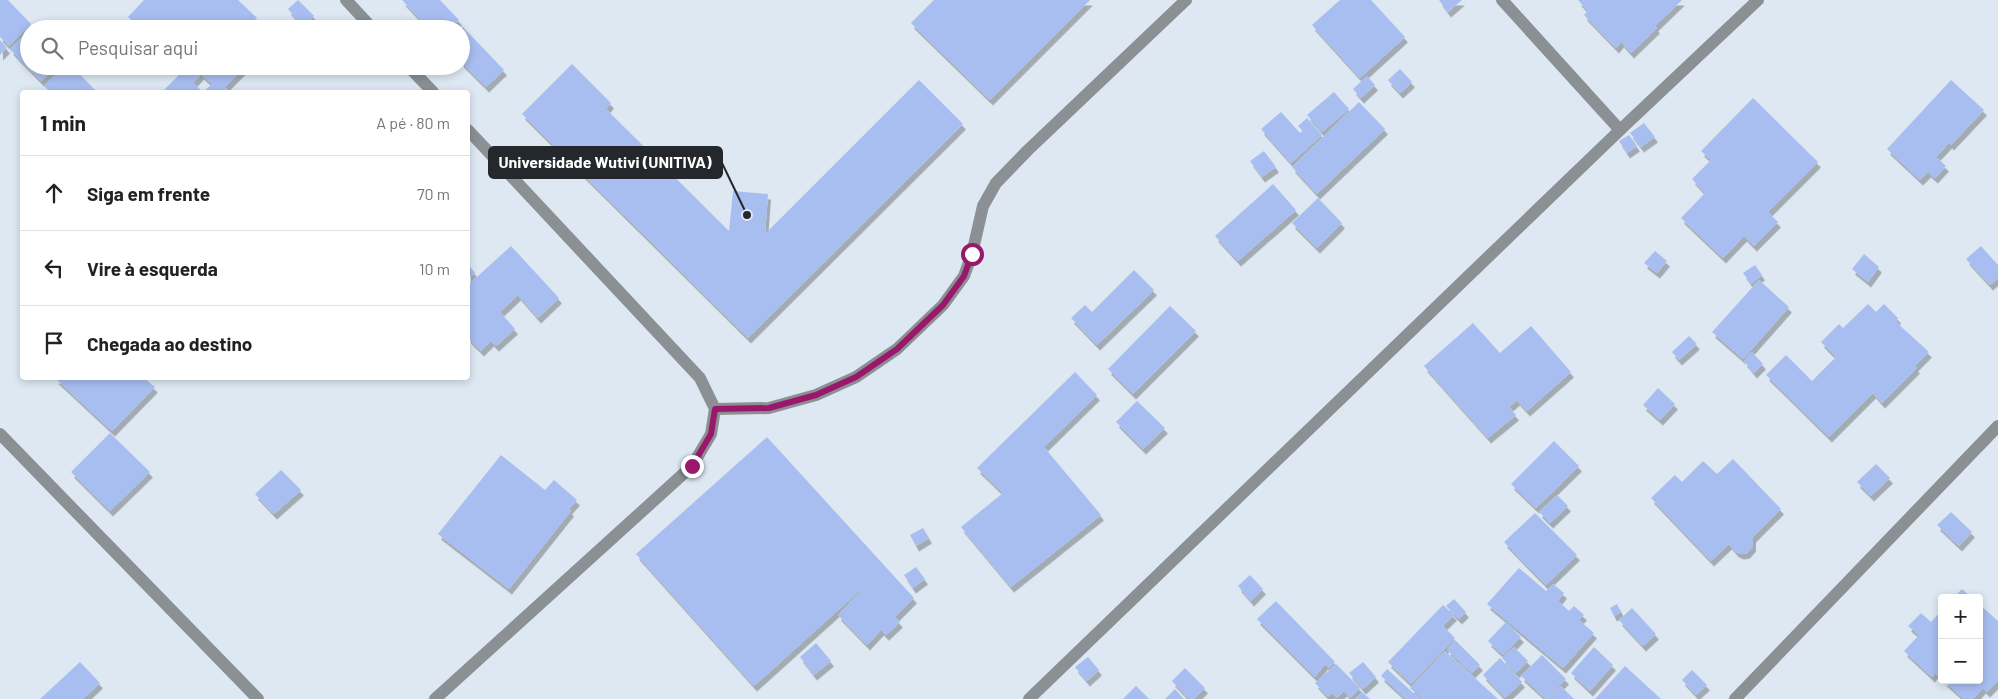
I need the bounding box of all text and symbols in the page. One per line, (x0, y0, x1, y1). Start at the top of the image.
search box (20, 20, 470, 75)
icon: search (38, 34, 66, 62)
text: Pesquisar aqui (78, 36, 198, 59)
text: 1 min (40, 110, 86, 135)
text: A pé · 80 m (376, 113, 450, 132)
callout: Universidade Wutivi (UNITIVA) (489, 147, 722, 178)
text: Universidade Wutivi (UNITIVA) (499, 152, 712, 171)
icon: ahead (40, 179, 68, 207)
text: Siga em frente (87, 182, 210, 205)
text: 70 m (417, 184, 450, 203)
route start (961, 243, 984, 266)
icon: left (40, 254, 68, 282)
text: Vire à esquerda (87, 257, 218, 280)
text: 10 m (419, 259, 450, 278)
icon: arrive (40, 329, 68, 357)
text: Chegada ao destino (87, 332, 252, 355)
route end (681, 455, 704, 478)
map controls (1938, 594, 1983, 684)
button: + (1938, 594, 1983, 639)
button: − (1938, 639, 1983, 684)

